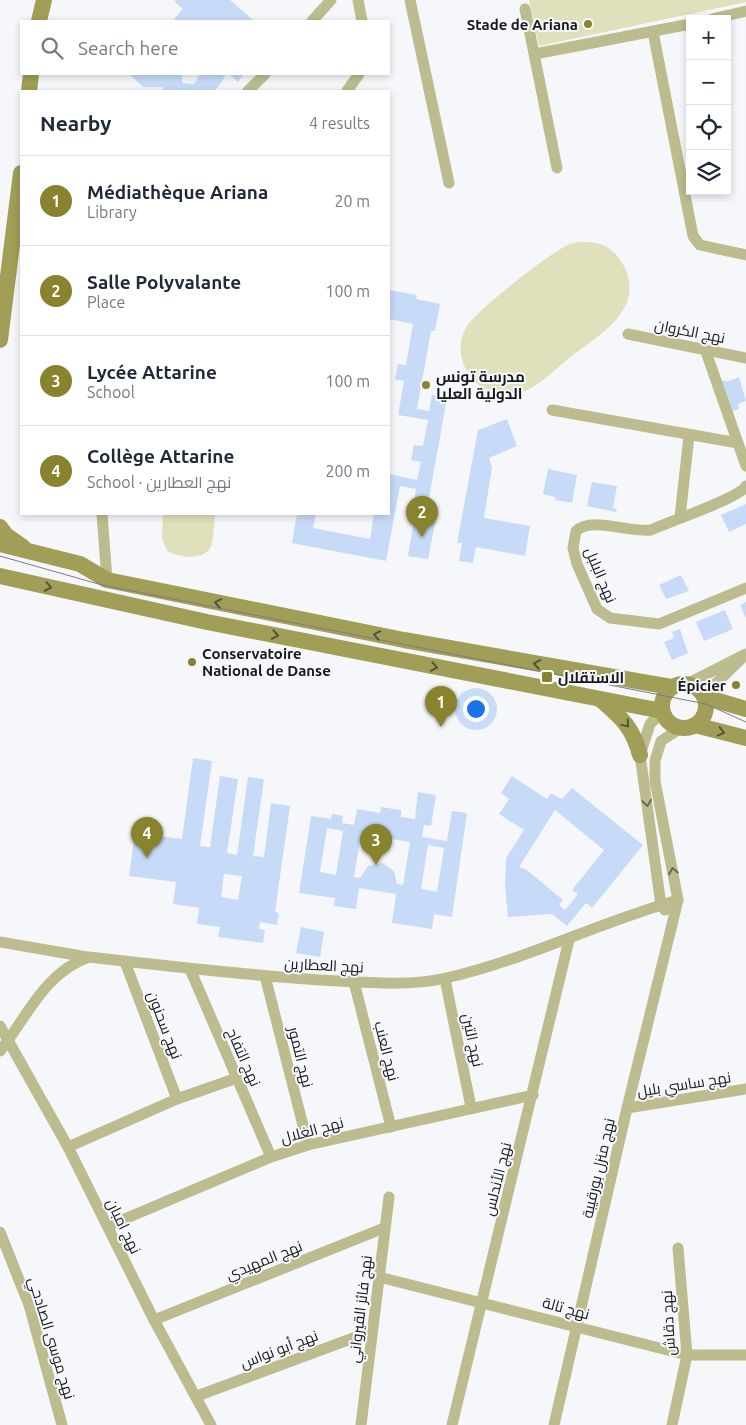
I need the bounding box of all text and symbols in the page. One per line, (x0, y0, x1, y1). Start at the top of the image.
map controls (686, 15, 731, 195)
button: + (686, 15, 731, 60)
place label: Stade de Ariana (467, 16, 578, 33)
marker: Stade de Ariana (582, 18, 594, 30)
search box (20, 20, 390, 75)
icon: search (38, 34, 66, 62)
text: Search here (78, 37, 178, 59)
button: − (686, 60, 731, 105)
button: locate (686, 105, 731, 150)
text: Nearby (40, 111, 111, 135)
text: 4 results (309, 114, 370, 132)
button: layers (686, 150, 731, 195)
text: Médiathèque Ariana (87, 181, 268, 203)
text: 1 (51, 192, 61, 210)
text: 20 m (334, 192, 370, 210)
text: Library (87, 203, 137, 221)
text: Salle Polyvalante (87, 271, 241, 293)
text: 2 (51, 282, 61, 300)
text: 100 m (325, 282, 370, 300)
text: Place (87, 293, 125, 311)
street label: نهج الكروان (653, 316, 727, 349)
text: Lycée Attarine (87, 361, 217, 383)
place label: مدرسة تونس الدولية العليا (436, 368, 525, 403)
text: 3 (51, 372, 61, 390)
text: 100 m (325, 372, 370, 390)
marker: مدرسة تونس الدولية العليا (420, 379, 432, 391)
text: School (87, 383, 135, 401)
text: Collège Attarine (87, 445, 234, 467)
text: 4 (51, 462, 61, 480)
text: 200 m (325, 462, 370, 480)
text: School · نهج العطارين (87, 473, 231, 491)
pin: 2 (406, 496, 438, 537)
street label: نهج البلبل (579, 545, 620, 607)
one-way arrow (43, 581, 52, 592)
one-way arrow (214, 599, 222, 609)
one-way arrow (271, 630, 279, 640)
one-way arrow (373, 630, 382, 641)
place label: Conservatoire National de Danse (202, 645, 331, 679)
marker: Conservatoire National de Danse (186, 656, 198, 668)
one-way arrow (533, 659, 542, 669)
one-way arrow (430, 661, 439, 672)
place label: الاستقلال (558, 669, 624, 686)
marker: الاستقلال (540, 670, 554, 684)
place label: Épicier (678, 677, 727, 694)
marker: Épicier (730, 679, 742, 691)
pin: 1 (425, 686, 457, 727)
your location (463, 696, 489, 722)
one-way arrow (621, 718, 629, 727)
one-way arrow (716, 726, 724, 736)
one-way arrow (641, 799, 651, 808)
pin: 4 (131, 817, 163, 858)
pin: 3 (360, 824, 392, 865)
one-way arrow (668, 867, 678, 876)
street label: نهج العطارين (284, 954, 364, 979)
street label: نهج سحنون (141, 989, 186, 1062)
street label: نهج التين (456, 1012, 487, 1069)
street label: نهج العنب (368, 1019, 403, 1083)
street label: نهج التمور (282, 1024, 317, 1090)
street label: نهج التفاح (221, 1025, 264, 1090)
street label: نهج ساسي بليل (636, 1068, 733, 1104)
street label: نهج الغلال (279, 1113, 346, 1149)
street label: نهج منزل بورقيبة (578, 1116, 621, 1220)
street label: نهج الأندلس (480, 1140, 517, 1218)
street label: نهج امبان (101, 1196, 145, 1258)
street label: نهج المهيدي (223, 1237, 306, 1287)
street label: نهج فائز القيرواني (345, 1254, 379, 1364)
street label: نهج موسى الصادحي (21, 1275, 79, 1402)
street label: نهج دقاش (658, 1290, 681, 1356)
street label: نهج تالة (540, 1294, 591, 1325)
street label: نهج أبو نواس (237, 1325, 321, 1374)

